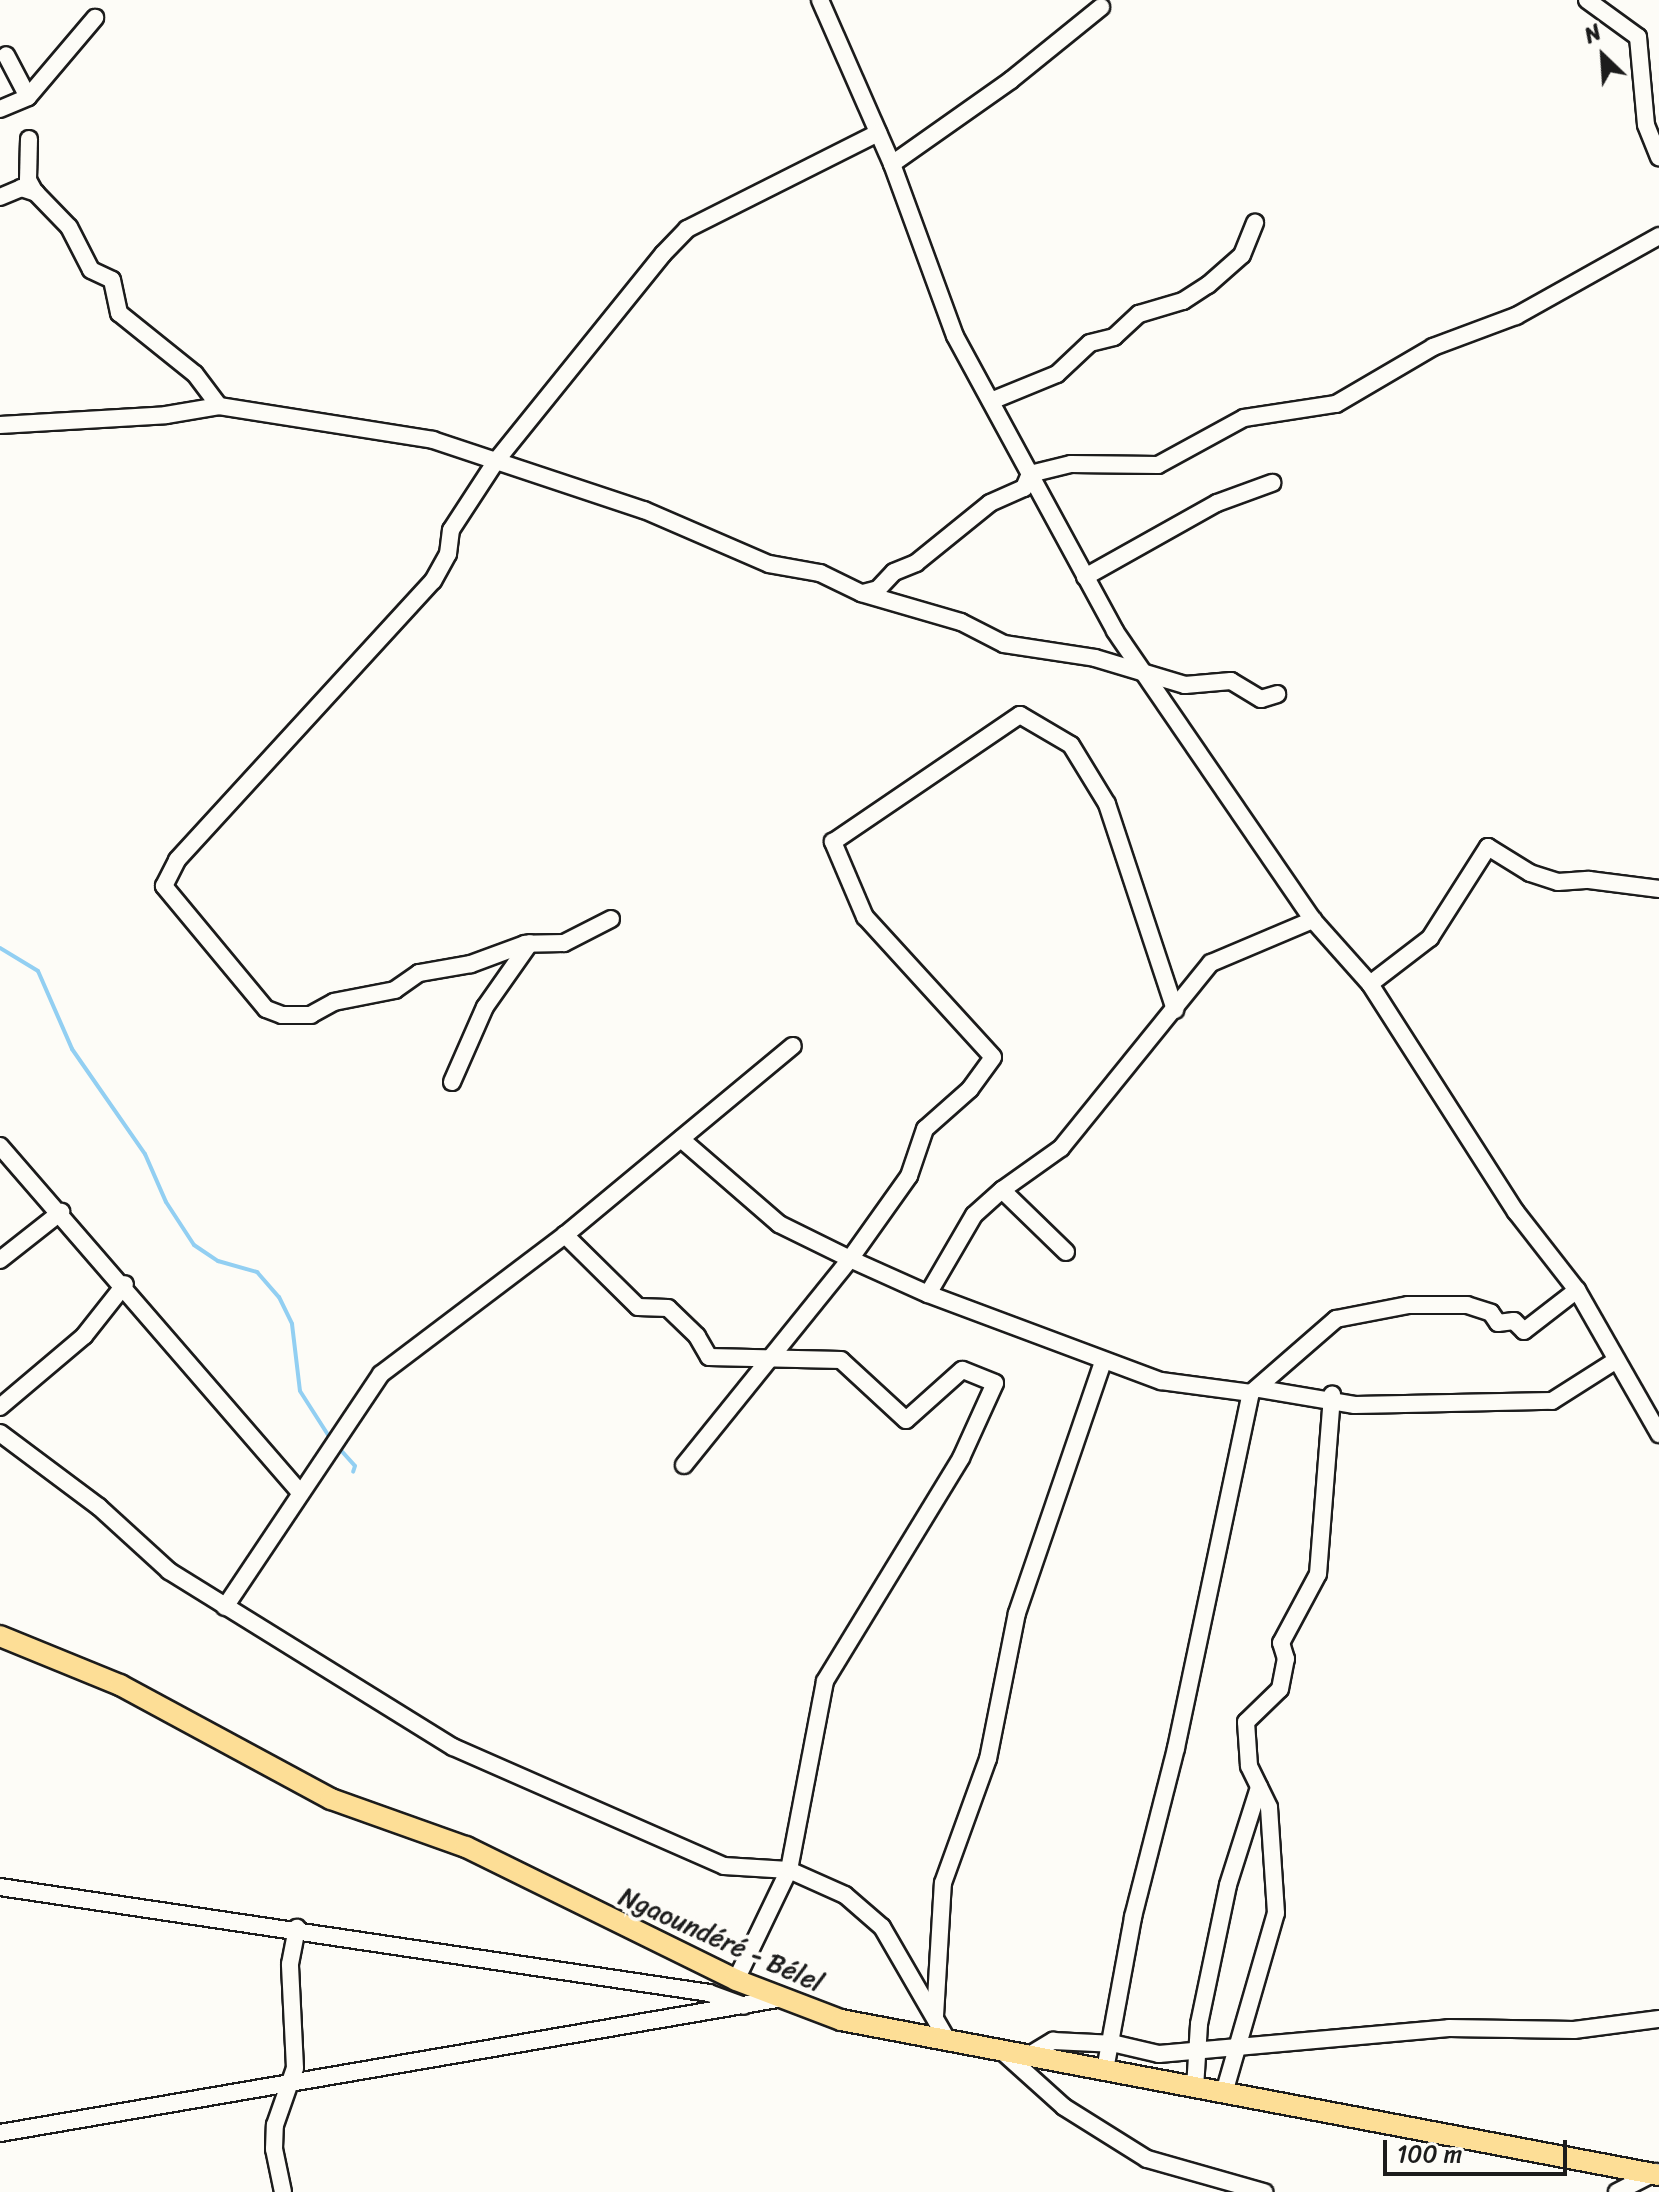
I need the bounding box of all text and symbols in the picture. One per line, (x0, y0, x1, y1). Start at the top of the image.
text: N (1577, 13, 1608, 55)
north arrow (1563, 16, 1643, 96)
street label: Ngaoundéré - Bélel (614, 1881, 828, 1999)
scale bar (1387, 2124, 1571, 2174)
text: 100 m (1397, 2133, 1462, 2175)

